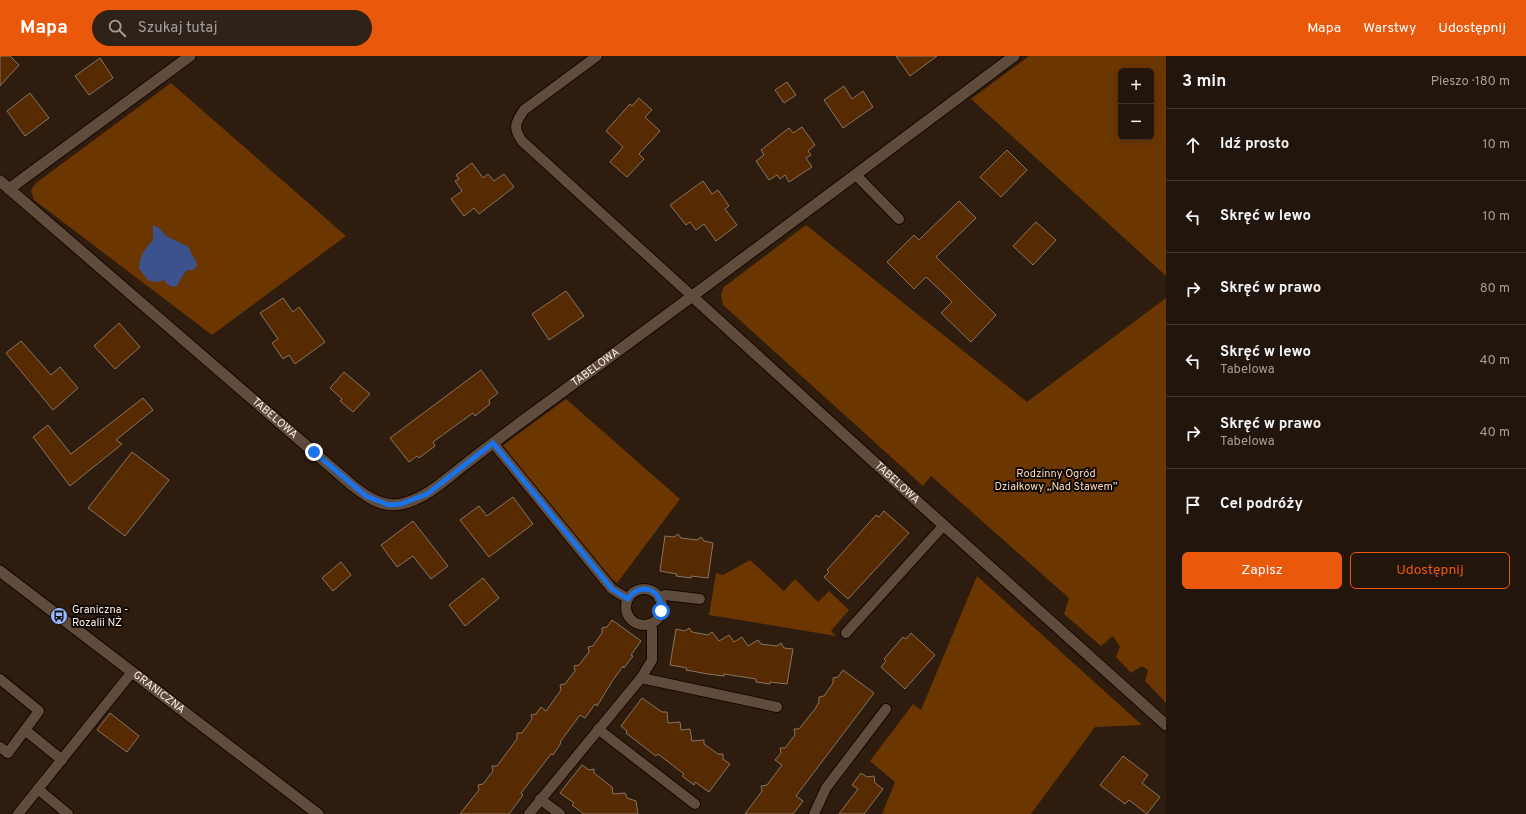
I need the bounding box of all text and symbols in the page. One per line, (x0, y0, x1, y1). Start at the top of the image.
search box (92, 10, 372, 46)
text: Mapa (20, 16, 68, 40)
icon: search (106, 17, 128, 39)
text: Szukaj tutaj (138, 19, 217, 38)
text: Mapa (1307, 20, 1341, 37)
text: Warstwy (1363, 20, 1416, 37)
text: Udostępnij (1438, 20, 1506, 37)
map controls (1118, 68, 1154, 140)
button: + (1118, 68, 1154, 104)
text: 3 min (1182, 71, 1226, 93)
text: Pieszo · 180 m (1431, 74, 1510, 90)
button: − (1118, 104, 1154, 140)
icon: ahead (1182, 134, 1204, 156)
text: Idź prosto (1220, 135, 1289, 154)
text: 10 m (1483, 137, 1510, 153)
icon: left (1182, 206, 1204, 228)
text: Skręć w lewo (1220, 207, 1311, 226)
text: 10 m (1483, 209, 1510, 225)
icon: right (1182, 278, 1204, 300)
text: Skręć w prawo (1220, 279, 1321, 298)
text: 80 m (1480, 281, 1510, 297)
text: Skręć w lewo (1220, 343, 1311, 362)
street label: TABELOWA (569, 345, 622, 390)
icon: left (1182, 350, 1204, 372)
text: 40 m (1480, 353, 1510, 369)
text: Tabelowa (1220, 362, 1275, 378)
street label: TABELOWA (249, 395, 301, 442)
text: Skręć w prawo (1220, 415, 1321, 434)
icon: right (1182, 422, 1204, 444)
text: 40 m (1480, 425, 1510, 441)
text: Tabelowa (1220, 434, 1275, 450)
route end (305, 443, 323, 461)
street label: TABELOWA (871, 459, 922, 507)
park label: Rodzinny Ogród Działkowy „Nad Stawem” (995, 467, 1118, 494)
icon: arrive (1182, 494, 1204, 516)
text: Cel podróży (1220, 495, 1303, 514)
button: Zapisz (1182, 552, 1342, 589)
button: Udostępnij (1350, 552, 1510, 589)
route start (652, 602, 670, 620)
place label: Graniczna - Rozalii NŻ (72, 603, 129, 630)
bus stop icon: Graniczna - Rozalii NŻ (49, 606, 69, 626)
street label: GRANICZNA (130, 668, 188, 717)

